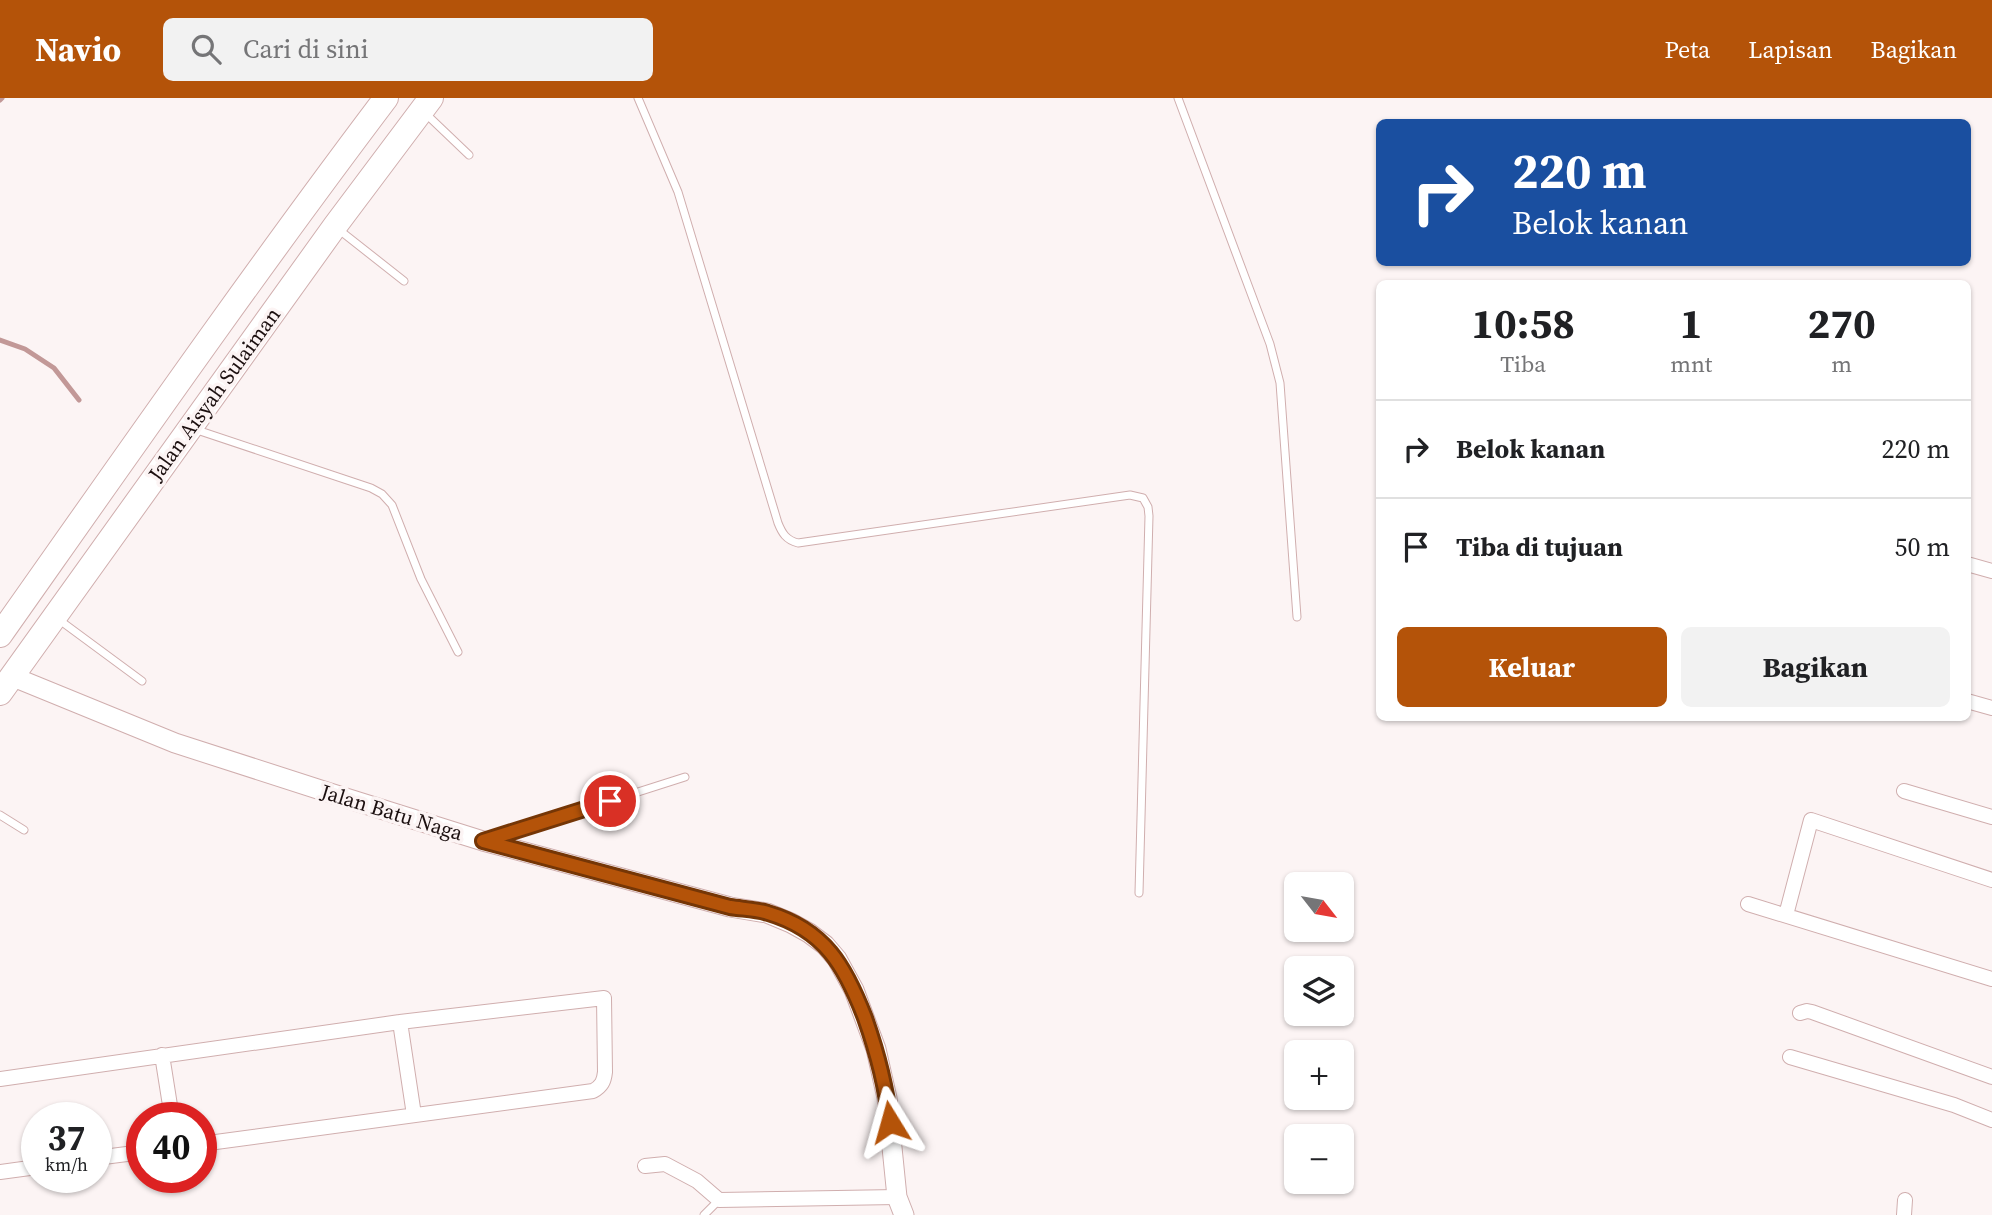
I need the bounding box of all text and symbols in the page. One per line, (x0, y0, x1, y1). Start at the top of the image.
search box (163, 18, 653, 81)
text: Navio (35, 27, 121, 72)
icon: search (187, 30, 225, 68)
text: Cari di sini (243, 31, 368, 67)
text: Peta (1664, 33, 1710, 66)
text: Lapisan (1748, 33, 1833, 66)
text: Bagikan (1871, 33, 1957, 66)
text: 220 m (1512, 137, 1647, 204)
icon: right (1397, 147, 1488, 238)
text: Belok kanan (1512, 201, 1688, 245)
text: 10:58 (1471, 294, 1575, 352)
text: 1 (1680, 294, 1703, 352)
text: 270 (1807, 294, 1876, 352)
street label: Jalan Aisyah Sulaiman (140, 301, 287, 488)
text: Tiba (1500, 348, 1546, 380)
text: mnt (1670, 348, 1712, 380)
text: m (1831, 348, 1852, 380)
icon: right (1397, 430, 1435, 468)
text: Belok kanan (1456, 431, 1605, 467)
text: 220 m (1882, 431, 1950, 467)
icon: arrive (1397, 528, 1435, 566)
text: Tiba di tujuan (1456, 529, 1623, 565)
text: 50 m (1895, 529, 1950, 565)
button: Keluar (1397, 627, 1667, 707)
button: Bagikan (1681, 627, 1950, 707)
pin (580, 771, 640, 831)
street label: Jalan Batu Naga (317, 776, 467, 847)
icon: arrive (591, 782, 629, 820)
north arrow (1284, 872, 1354, 942)
map controls (1284, 872, 1354, 1194)
button: layers (1284, 956, 1354, 1026)
button: + (1284, 1040, 1354, 1110)
position arrow (853, 1085, 927, 1159)
speed limit sign: 40 (126, 1102, 217, 1193)
text: 37 (48, 1114, 85, 1162)
button: − (1284, 1124, 1354, 1194)
text: km/h (45, 1152, 88, 1177)

